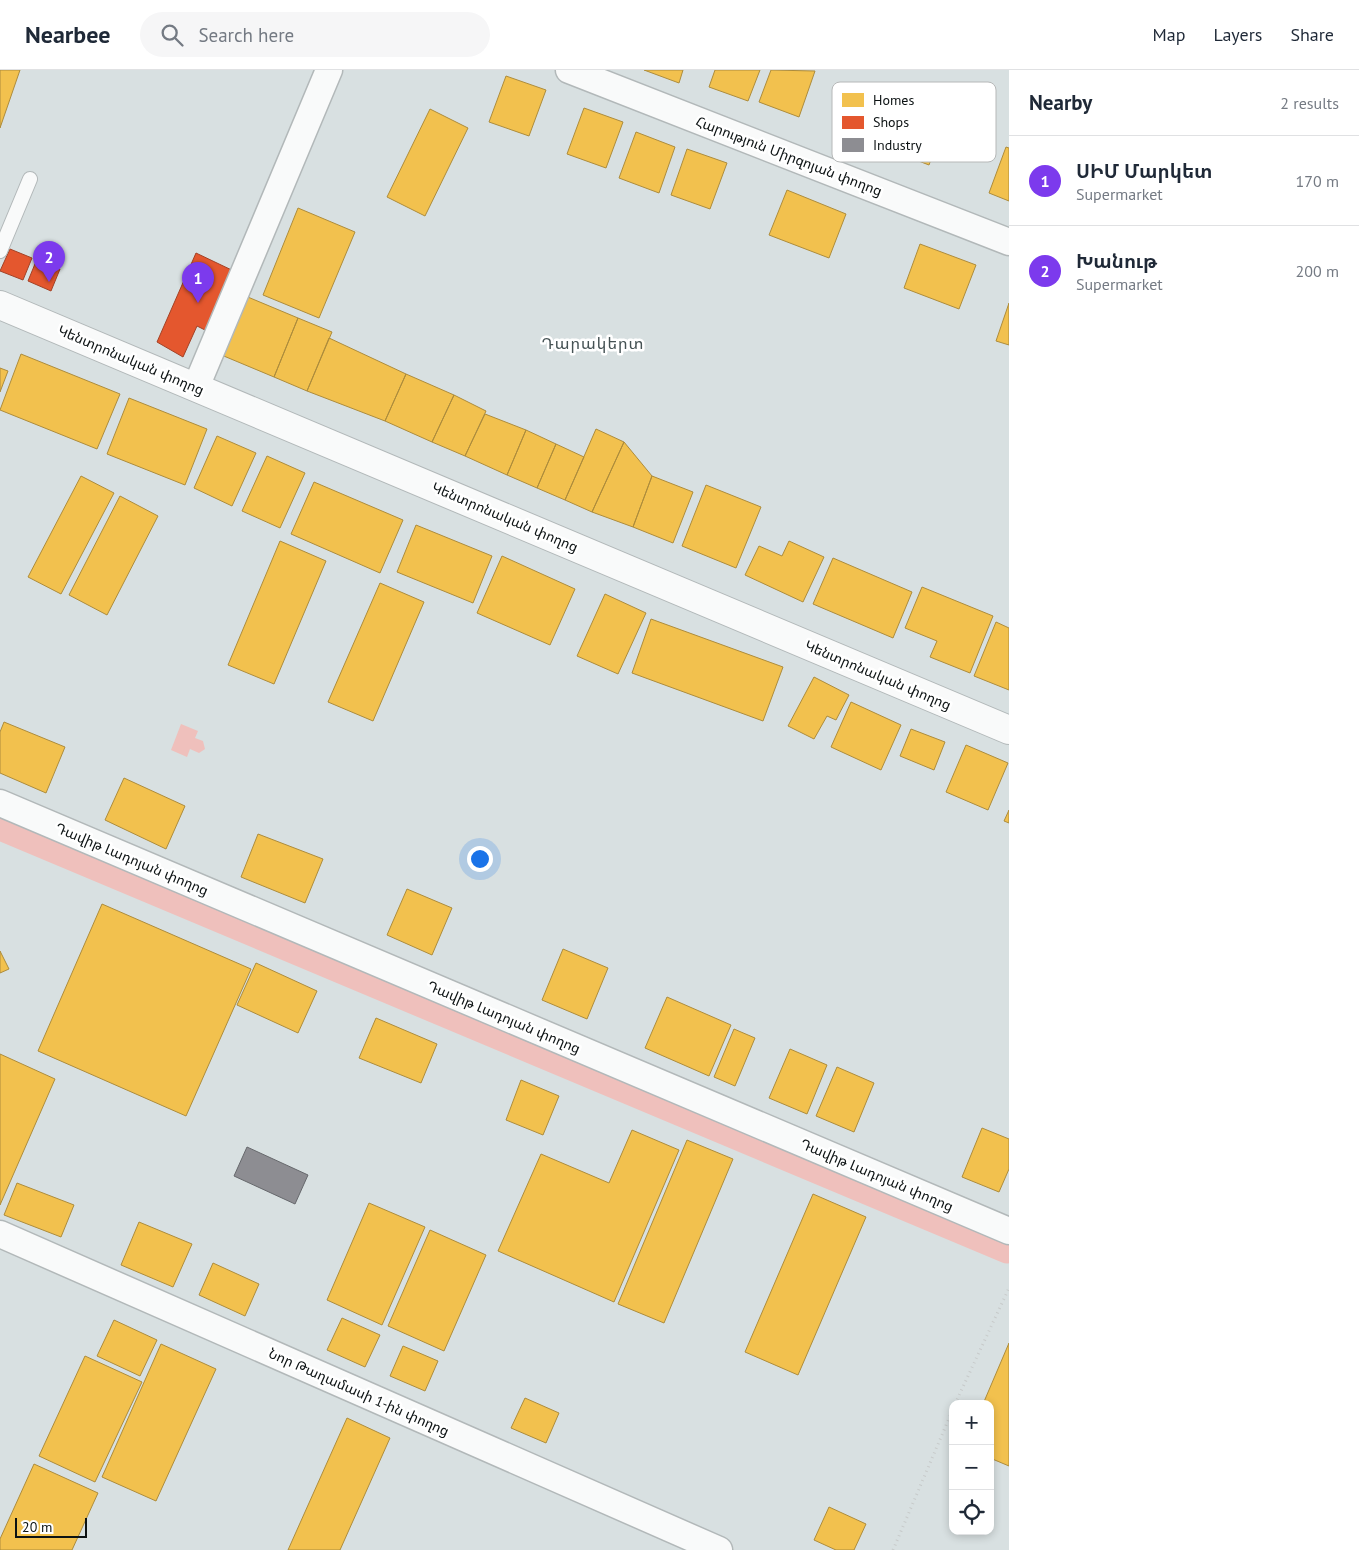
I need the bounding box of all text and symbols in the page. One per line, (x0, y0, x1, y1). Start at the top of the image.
search box (140, 12, 490, 57)
text: Nearbee (25, 19, 110, 50)
icon: search (158, 21, 186, 49)
text: Search here (198, 23, 294, 47)
text: Map (1153, 23, 1185, 46)
text: Layers (1213, 23, 1262, 46)
text: Share (1290, 23, 1334, 46)
legend (832, 82, 996, 162)
text: Nearby (1029, 89, 1092, 116)
text: Homes (873, 91, 914, 109)
text: 2 results (1280, 93, 1339, 113)
street label: Հարություն Միրզոյան փողոց (693, 112, 885, 200)
text: Shops (873, 113, 909, 131)
text: Industry (873, 136, 922, 154)
text: ՍԻՄ Մարկետ (1076, 159, 1213, 183)
text: 1 (1040, 171, 1050, 191)
text: 170 m (1296, 171, 1339, 191)
text: Supermarket (1076, 184, 1163, 204)
pin: 2 (33, 241, 65, 282)
text: Խանութ (1076, 249, 1157, 273)
text: 2 (1040, 261, 1050, 281)
text: 200 m (1296, 261, 1339, 281)
pin: 1 (182, 262, 214, 303)
text: Supermarket (1076, 274, 1163, 294)
street label: Կենտրոնական փողոց (55, 321, 207, 399)
district label: Դարակերտ (542, 333, 644, 353)
street label: Կենտրոնական փողոց (429, 478, 581, 556)
street label: Կենտրոնական փողոց (802, 636, 954, 714)
street label: Դավիթ Լադոյան փողոց (53, 819, 211, 899)
your location (467, 846, 493, 872)
street label: Դավիթ Լադոյան փողոց (425, 977, 583, 1057)
street label: Դավիթ Լադոյան փողոց (798, 1135, 956, 1215)
street label: Նոր Թաղամասի 1-ին փողոց (266, 1344, 452, 1440)
map controls (949, 1400, 994, 1535)
button: + (949, 1400, 994, 1445)
button: − (949, 1445, 994, 1490)
button: locate (949, 1490, 994, 1535)
scale bar (15, 1515, 88, 1538)
text: 20 m (22, 1518, 52, 1536)

